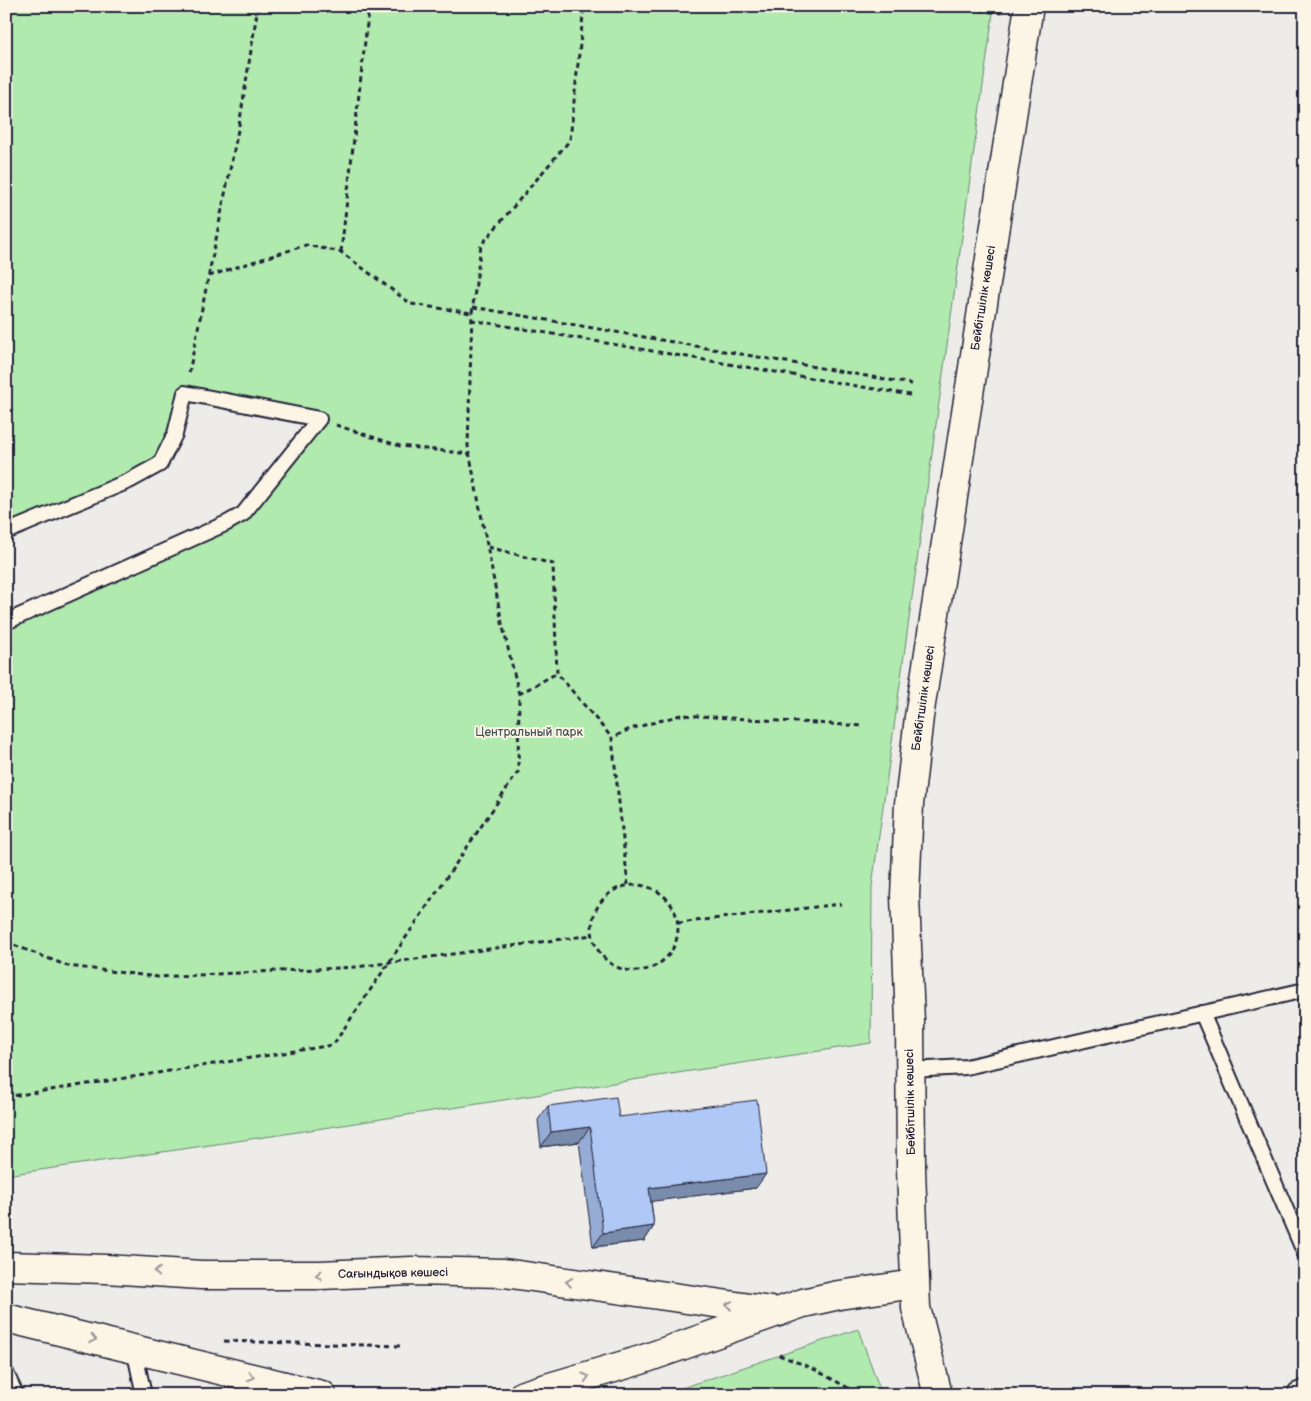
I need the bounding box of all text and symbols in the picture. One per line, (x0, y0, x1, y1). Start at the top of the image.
street label: Бейбітшілік көшесі (968, 244, 999, 352)
street label: Бейбітшілік көшесі (909, 644, 938, 752)
park label: Центральный парк (475, 725, 583, 740)
street label: Бейбітшілік көшесі (902, 1049, 919, 1155)
street label: Сағындықов көшесі (338, 1265, 448, 1282)
one-way arrow (153, 1267, 161, 1278)
one-way arrow (315, 1270, 323, 1280)
one-way arrow (564, 1277, 572, 1288)
one-way arrow (725, 1300, 733, 1311)
one-way arrow (88, 1333, 97, 1344)
one-way arrow (246, 1371, 255, 1382)
one-way arrow (582, 1372, 590, 1382)

